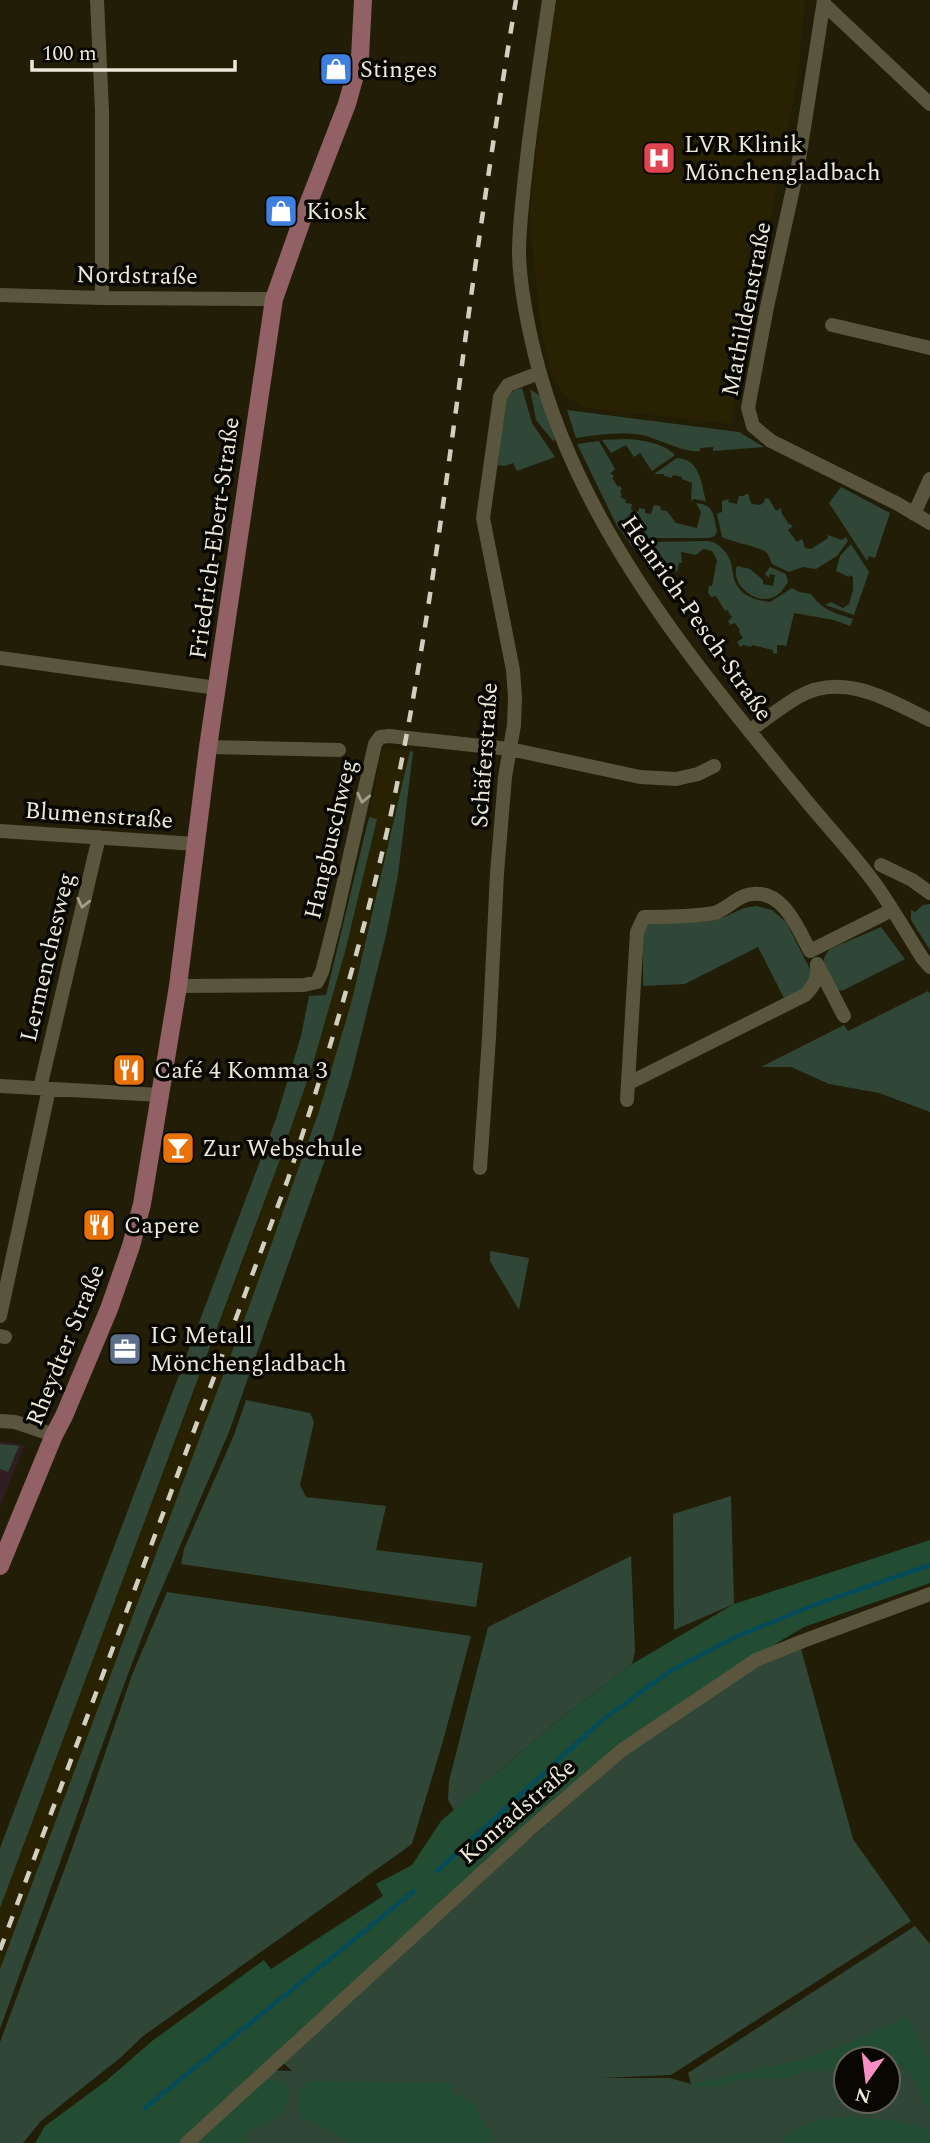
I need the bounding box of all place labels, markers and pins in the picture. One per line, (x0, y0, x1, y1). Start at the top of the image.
shop icon: Stinges (317, 50, 355, 88)
place label: Stinges (360, 52, 438, 88)
place label: LVR Klinik Mönchengladbach (684, 127, 881, 191)
hospital icon: LVR Klinik Mönchengladbach (640, 139, 678, 177)
shop icon: Kiosk (262, 192, 300, 230)
place label: Kiosk (306, 194, 367, 230)
restaurant icon: Café 4 Komma 3 (110, 1051, 148, 1089)
place label: Café 4 Komma 3 (154, 1053, 327, 1089)
bar icon: Zur Webschule (159, 1129, 197, 1167)
place label: Zur Webschule (202, 1131, 363, 1167)
restaurant icon: Capere (80, 1206, 118, 1244)
place label: Capere (124, 1208, 200, 1244)
place label: IG Metall Mönchengladbach (150, 1318, 347, 1382)
office icon: IG Metall Mönchengladbach (106, 1330, 144, 1368)

